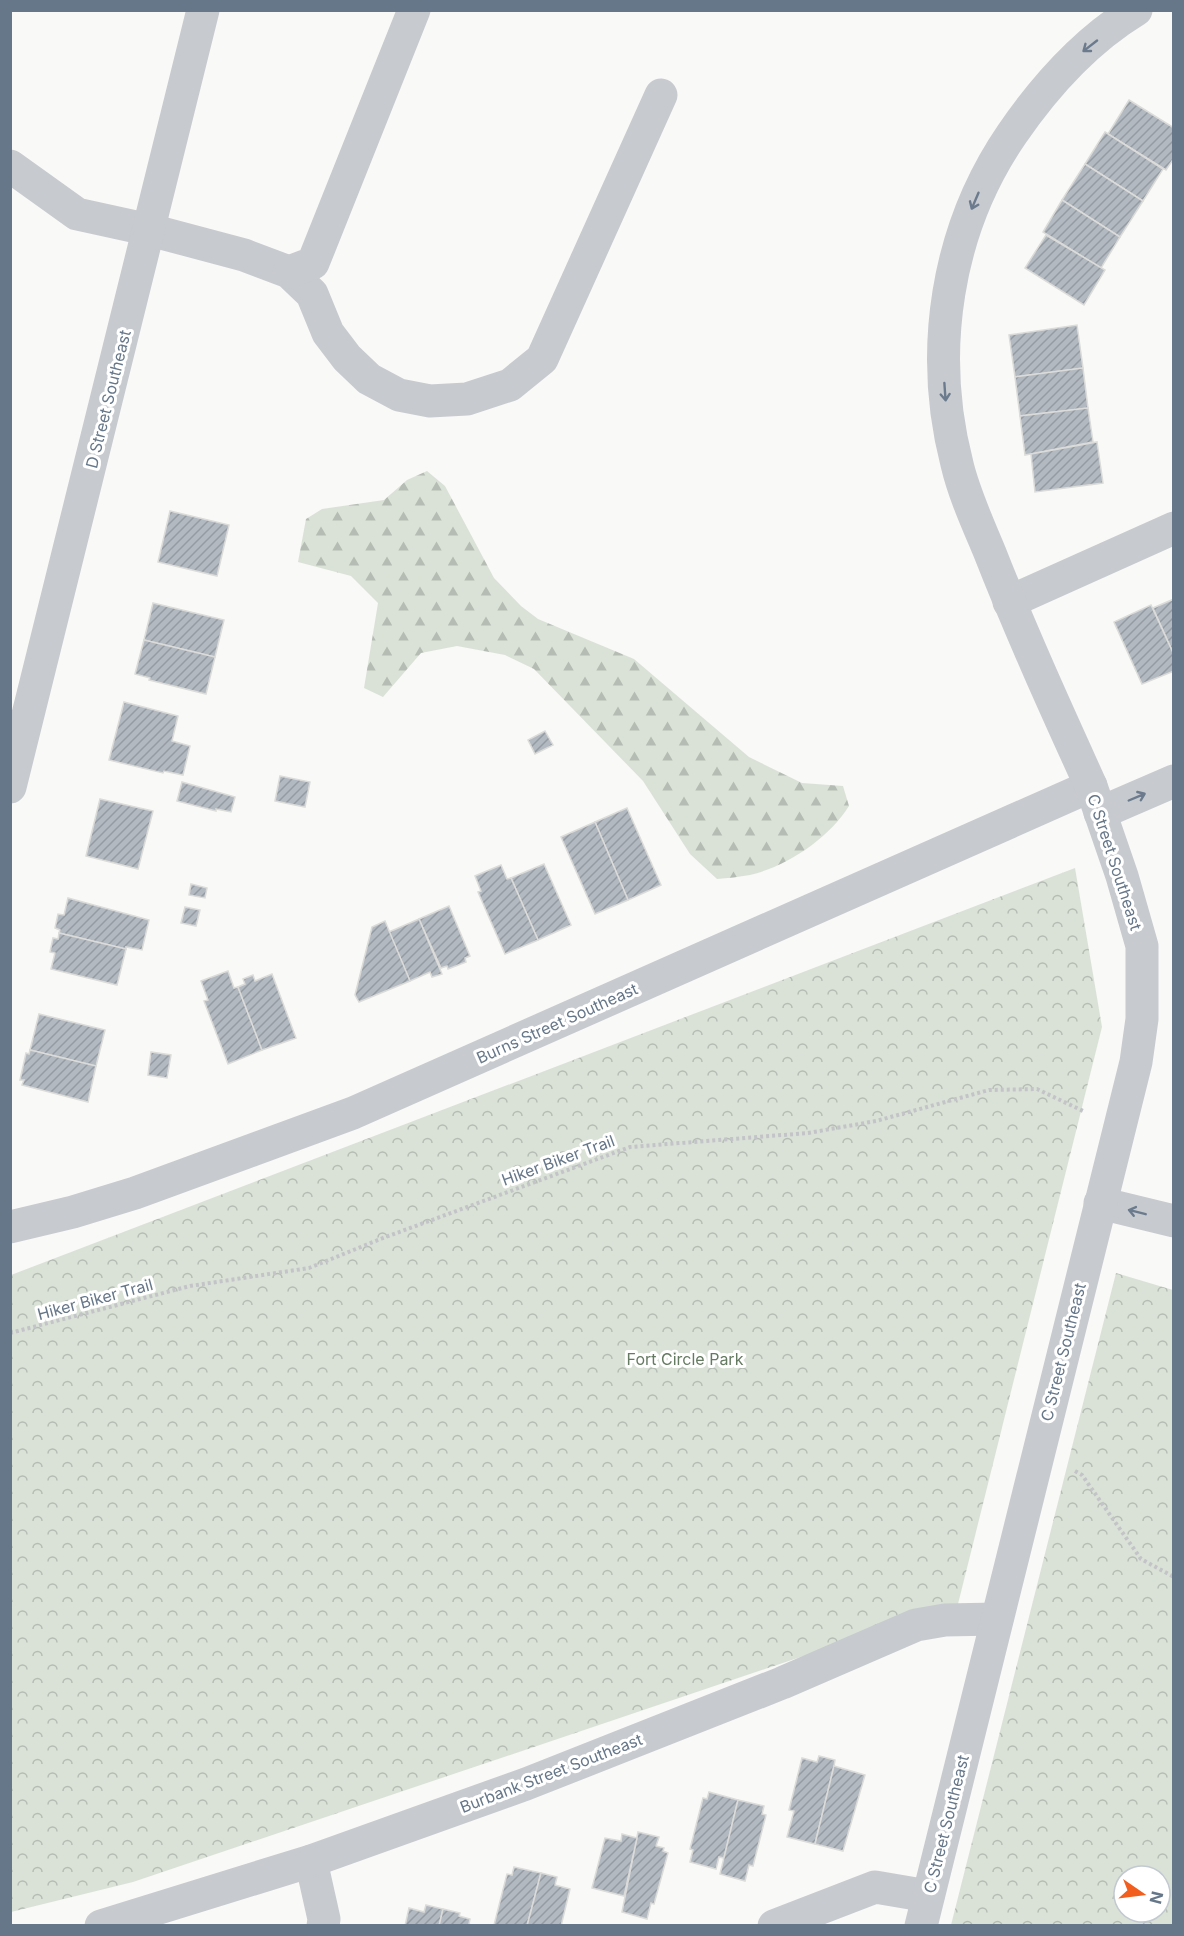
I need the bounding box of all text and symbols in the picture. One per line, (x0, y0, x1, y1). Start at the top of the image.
one-way arrow (1082, 39, 1098, 52)
one-way arrow (969, 191, 980, 210)
street label: D Street Southeast (81, 328, 135, 470)
one-way arrow (940, 381, 951, 401)
street label: C Street Southeast (1084, 791, 1146, 933)
one-way arrow (1127, 791, 1145, 802)
street label: Burns Street Southeast (473, 978, 641, 1068)
street label: Hiker Biker Trail (499, 1130, 617, 1190)
one-way arrow (1128, 1205, 1147, 1217)
street label: Hiker Biker Trail (35, 1274, 155, 1324)
street label: C Street Southeast (1036, 1281, 1090, 1423)
park label: Fort Circle Park (627, 1349, 744, 1369)
street label: Burbank Street Southeast (457, 1729, 645, 1817)
street label: C Street Southeast (919, 1753, 973, 1895)
north arrow (1112, 1864, 1172, 1924)
text: N (1145, 1889, 1168, 1906)

